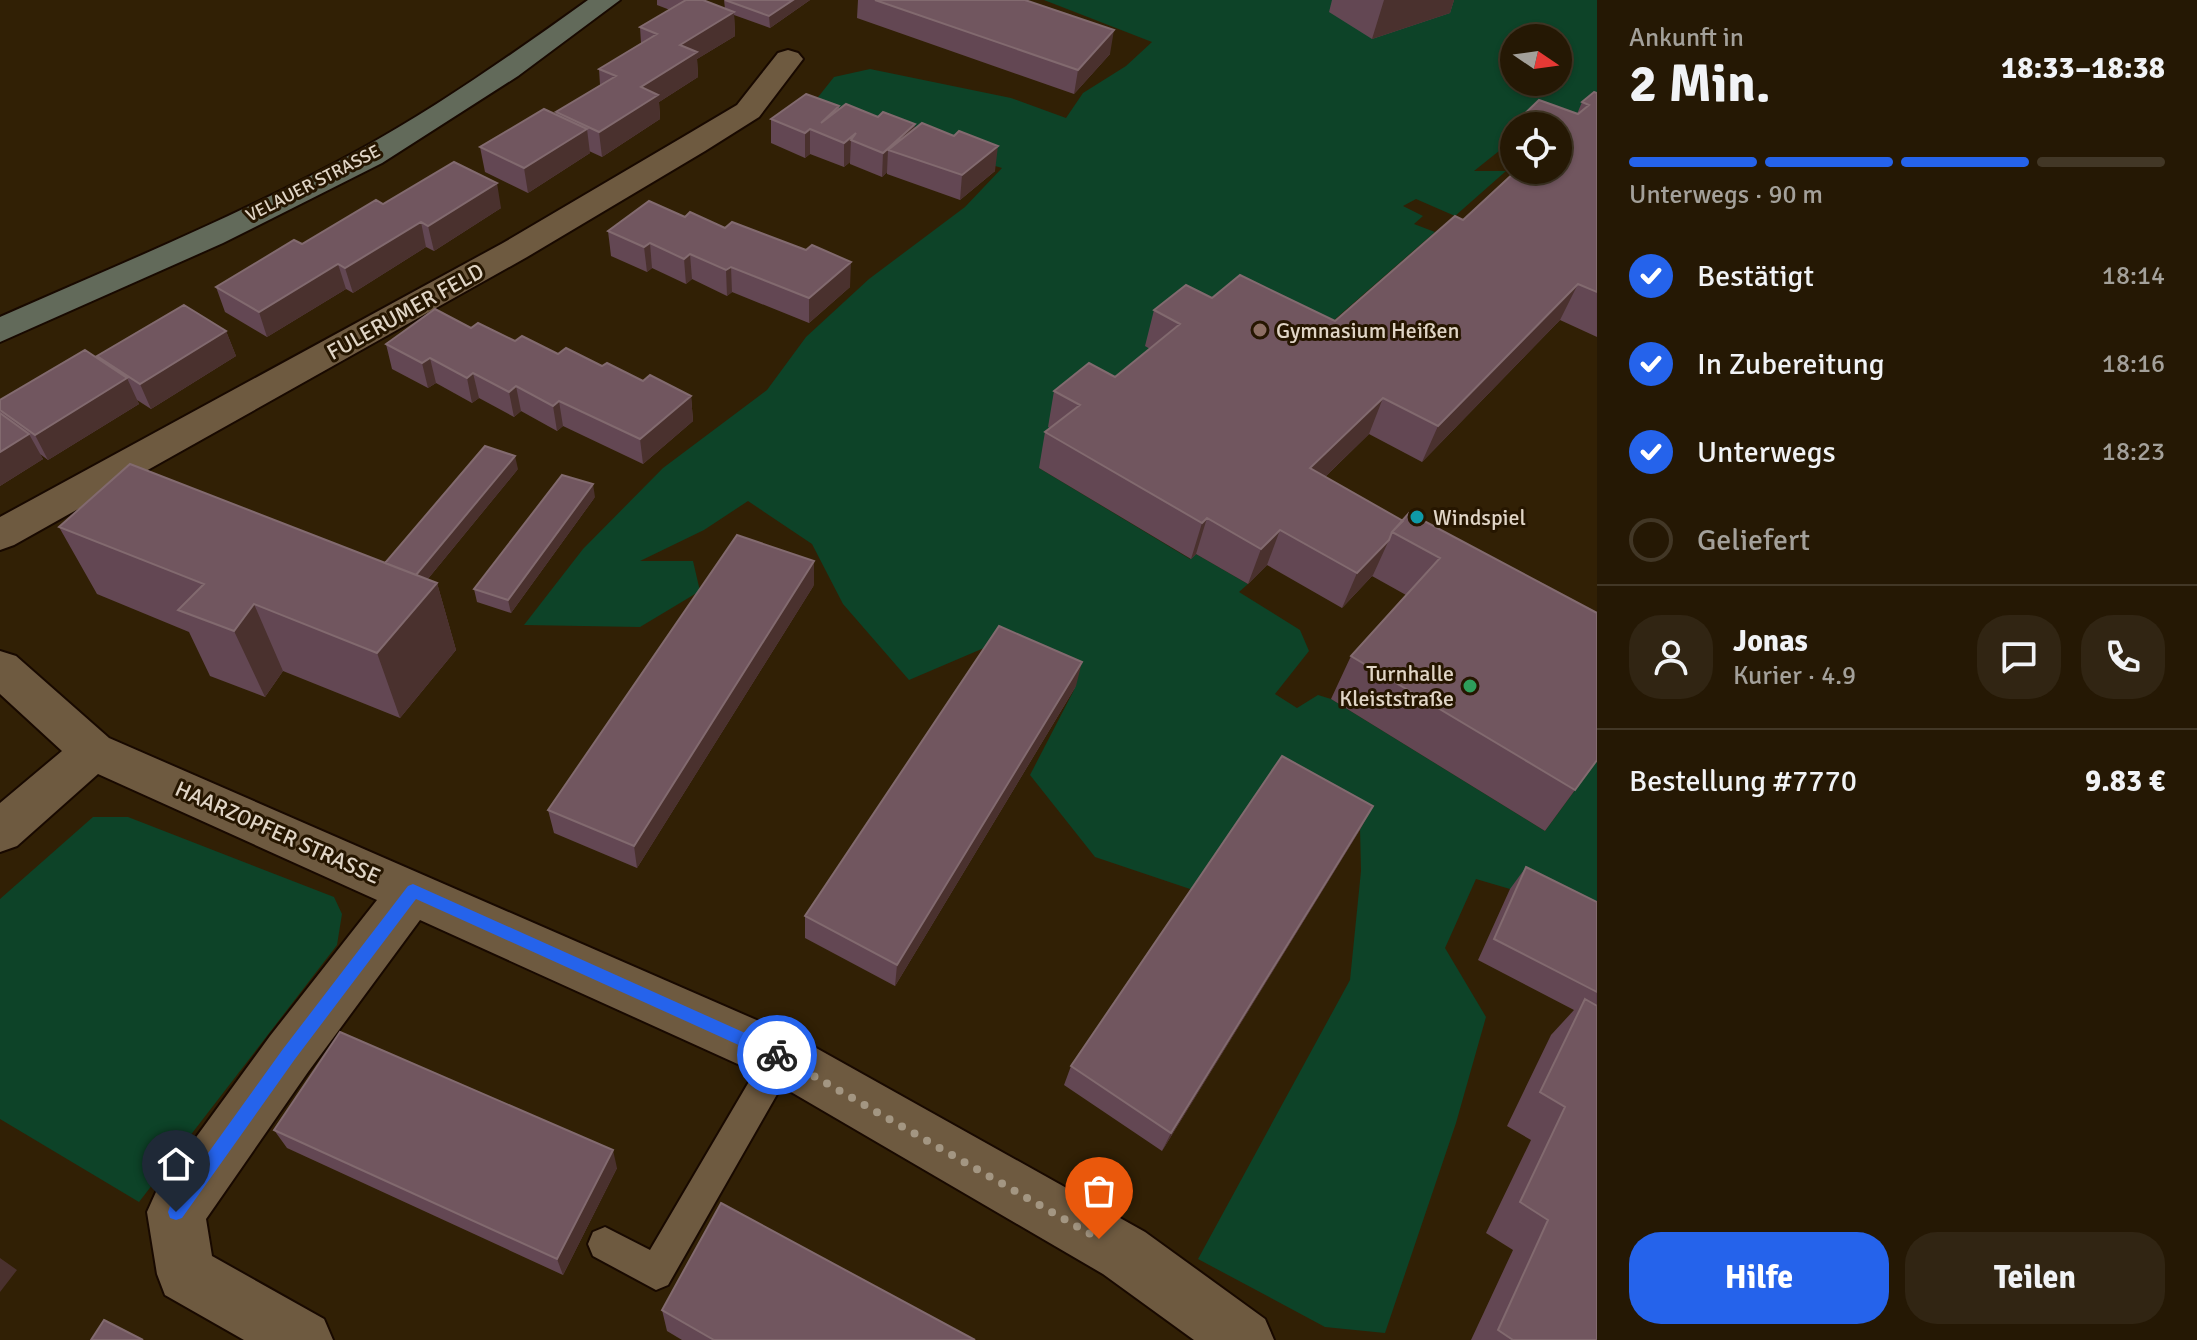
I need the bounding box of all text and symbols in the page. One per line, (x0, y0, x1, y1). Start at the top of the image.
text: Ankunft in (1629, 22, 1744, 54)
north arrow (1500, 24, 1572, 96)
map controls (1500, 24, 1572, 184)
text: 18:33–18:38 (2001, 50, 2165, 87)
text: 2 Min. (1629, 52, 1771, 116)
button: locate (1500, 112, 1572, 184)
street label: VELAUER STRASSE (242, 140, 384, 226)
text: Unterwegs · 90 m (1629, 179, 1823, 211)
icon: check (1629, 254, 1673, 298)
street label: FULERUMER FELD (322, 257, 488, 366)
text: Bestätigt (1697, 258, 1814, 295)
text: 18:14 (2102, 260, 2165, 292)
place label: Gymnasium Heißen (1276, 317, 1460, 344)
marker: Gymnasium Heißen (1251, 321, 1269, 339)
icon: check (1629, 342, 1673, 386)
text: In Zubereitung (1697, 346, 1885, 383)
text: 18:16 (2102, 348, 2165, 380)
icon: check (1629, 430, 1673, 474)
text: Unterwegs (1697, 434, 1836, 471)
text: 18:23 (2102, 436, 2165, 468)
place label: Windspiel (1433, 504, 1526, 531)
marker: Windspiel (1408, 508, 1426, 526)
text: Geliefert (1697, 522, 1810, 559)
button: person (1629, 615, 1713, 699)
button: chat (1977, 615, 2061, 699)
button: phone (2081, 615, 2165, 699)
text: Jonas (1733, 623, 1808, 660)
place label: Turnhalle Kleiststraße (1339, 660, 1454, 712)
text: Kurier · 4.9 (1733, 660, 1856, 692)
marker: Turnhalle Kleiststraße (1461, 677, 1479, 695)
text: Bestellung #7770 (1629, 763, 1857, 800)
text: 9.83 € (2085, 763, 2165, 800)
street label: HAARZOPFER STRASSE (171, 775, 385, 890)
courier (737, 1015, 817, 1095)
icon: bike (755, 1033, 799, 1077)
pin (142, 1130, 210, 1212)
icon: home (154, 1142, 198, 1186)
pin (1065, 1157, 1133, 1239)
icon: bag (1077, 1169, 1121, 1213)
button: Hilfe (1629, 1232, 1889, 1324)
button: Teilen (1905, 1232, 2165, 1324)

